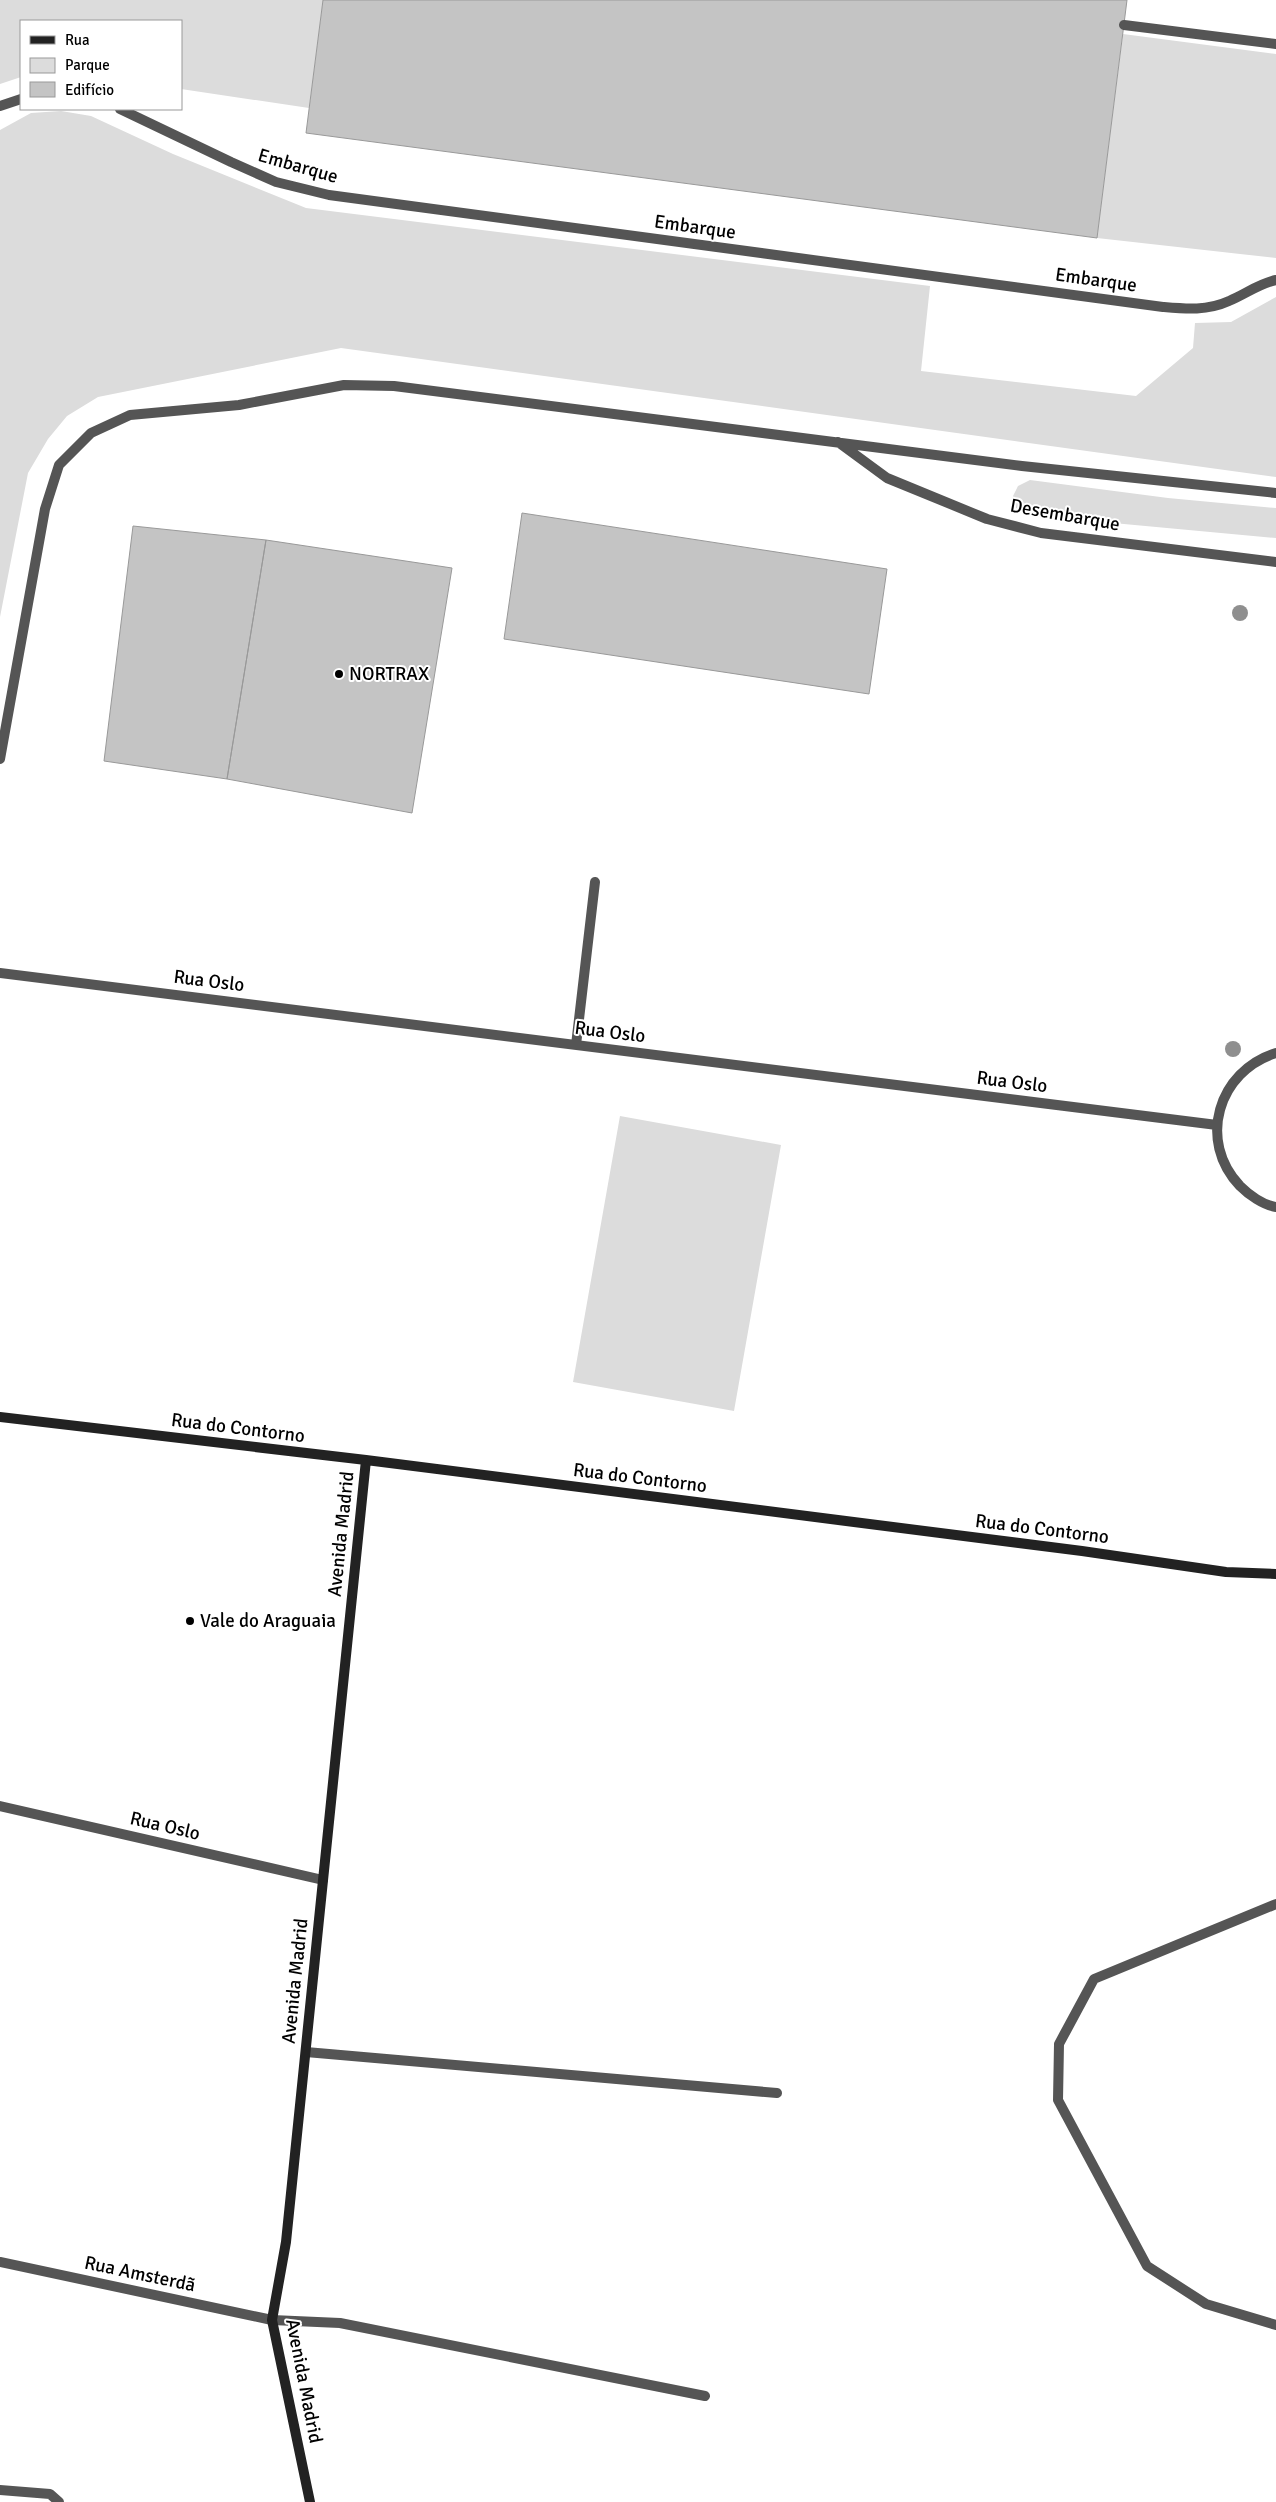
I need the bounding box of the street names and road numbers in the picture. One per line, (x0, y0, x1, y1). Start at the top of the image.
street label: Embarque (255, 143, 341, 189)
street label: Embarque (653, 209, 737, 245)
street label: Embarque (1054, 262, 1138, 298)
street label: Desembarque (1008, 494, 1122, 536)
street label: Rua Oslo (172, 965, 246, 997)
street label: Rua Oslo (573, 1016, 647, 1048)
street label: Rua Oslo (975, 1066, 1049, 1098)
street label: Rua do Contorno (170, 1408, 306, 1448)
street label: Rua do Contorno (572, 1458, 708, 1498)
street label: Avenida Madrid (322, 1470, 360, 1598)
street label: Rua do Contorno (974, 1509, 1110, 1549)
street label: Rua Oslo (128, 1806, 203, 1846)
street label: Avenida Madrid (276, 1917, 314, 2045)
street label: Rua Amsterdã (82, 2251, 198, 2297)
street label: Avenida Madrid (280, 2317, 328, 2445)

